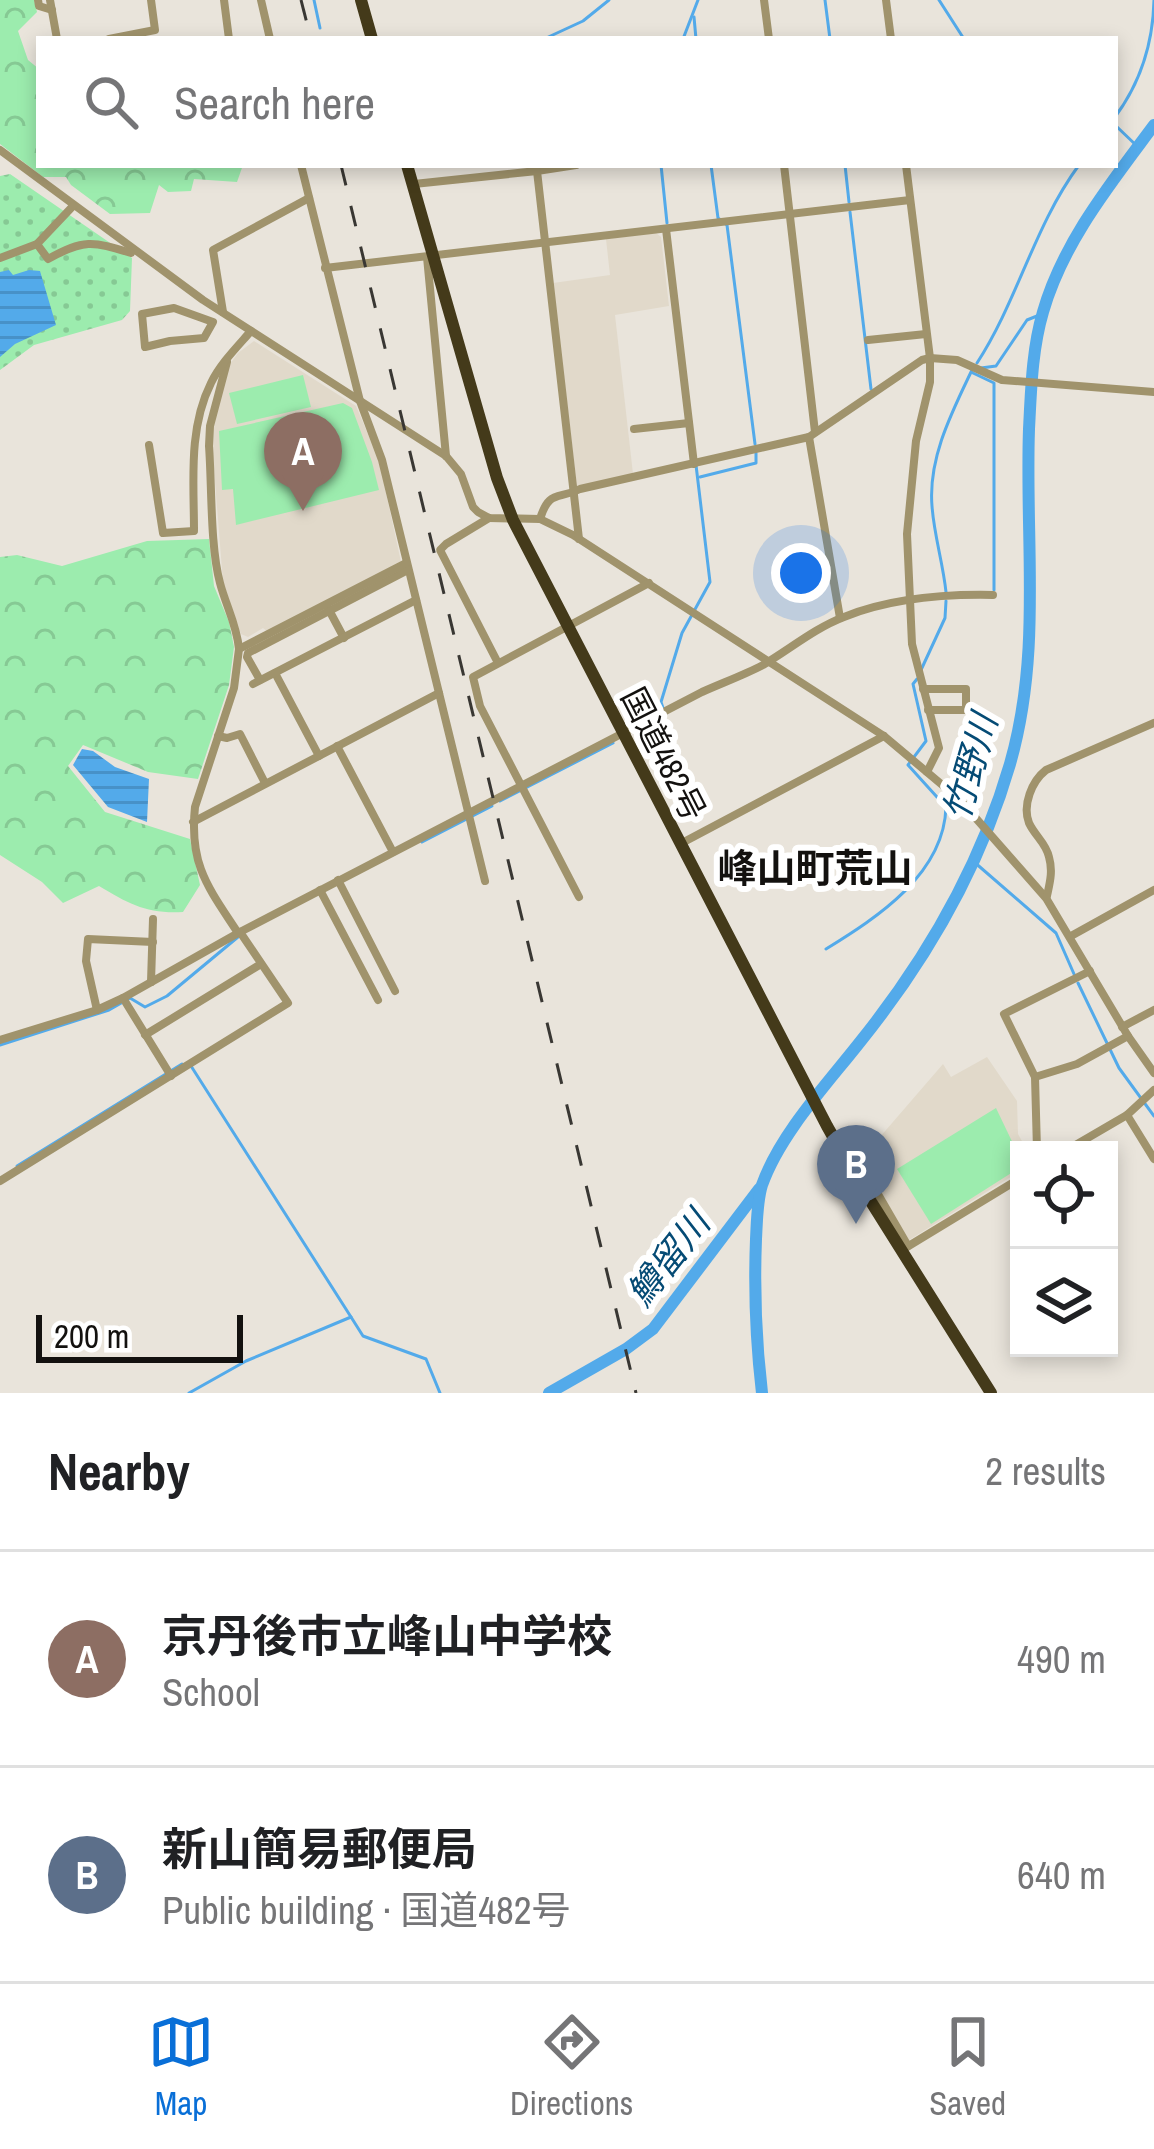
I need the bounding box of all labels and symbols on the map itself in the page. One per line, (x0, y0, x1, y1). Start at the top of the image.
pin: A (264, 412, 342, 511)
your location (771, 543, 831, 603)
street label: 国道482号 (612, 680, 716, 828)
water label: 竹野川 (932, 705, 1009, 826)
district label: 峰山町荒山 (717, 842, 913, 894)
pin: B (817, 1125, 895, 1224)
water label: 鱒留川 (616, 1198, 723, 1315)
scale bar (36, 1309, 243, 1362)

